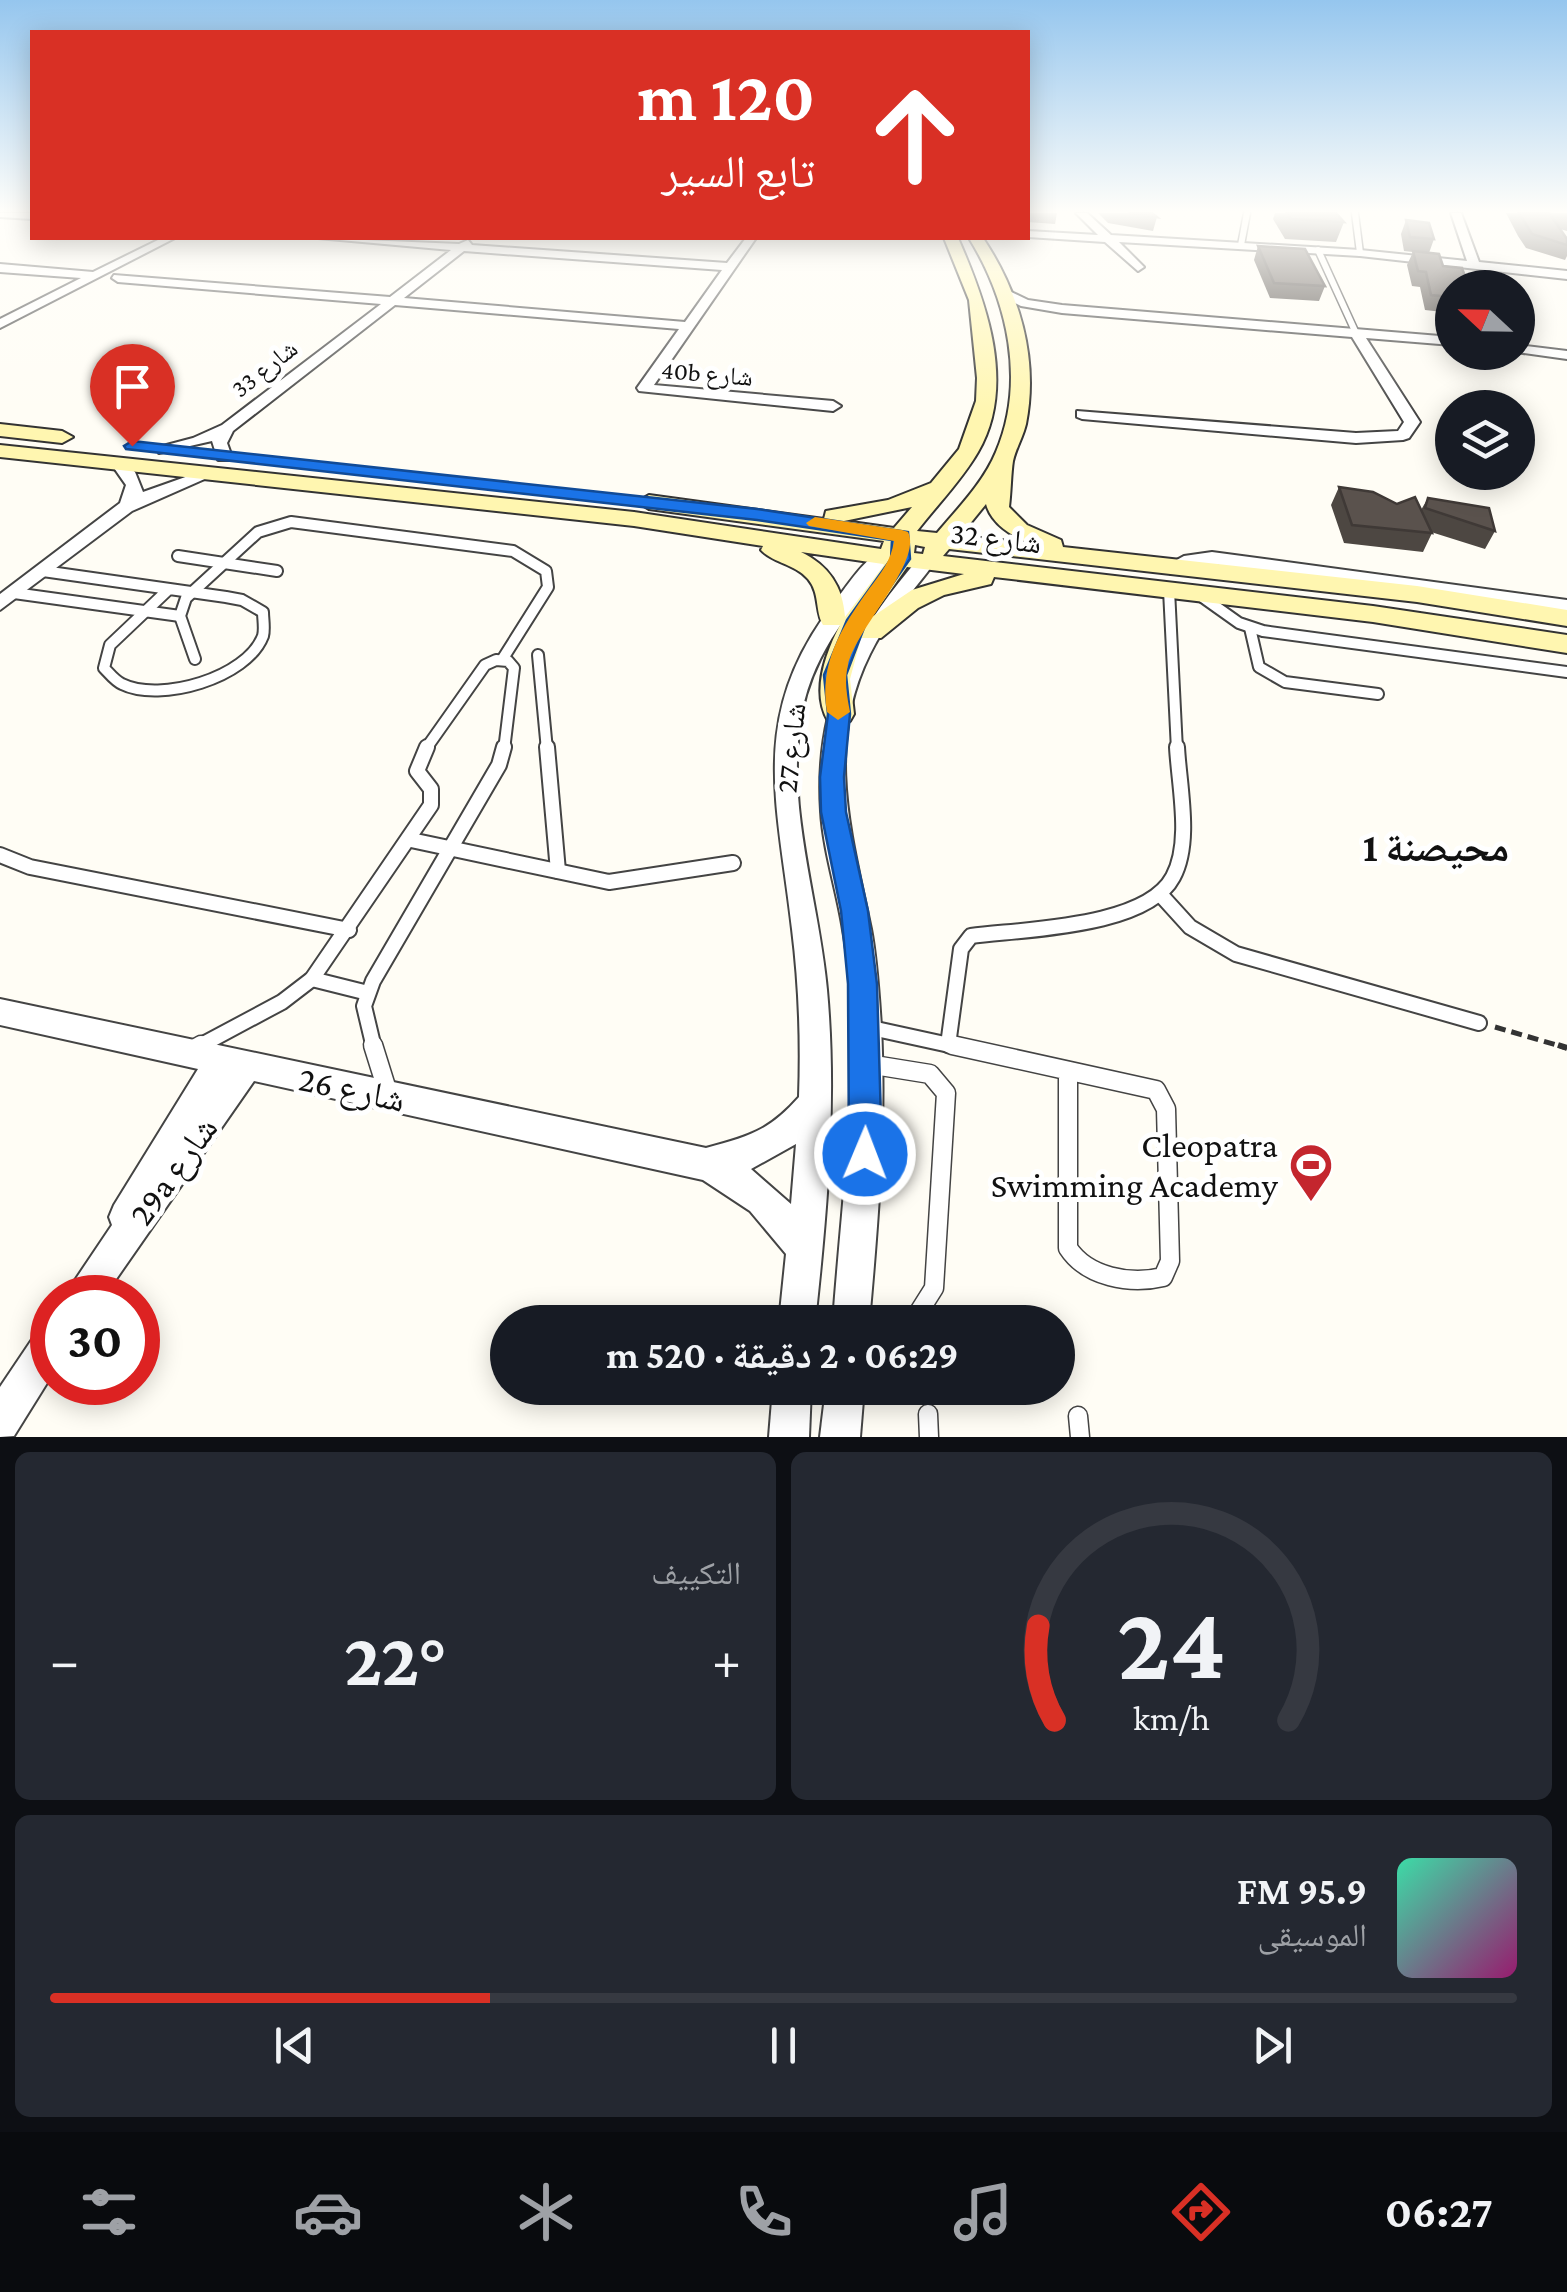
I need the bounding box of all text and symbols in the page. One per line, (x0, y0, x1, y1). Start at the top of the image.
text: 120 m (638, 57, 815, 135)
icon: ahead (850, 70, 980, 200)
text: تابع السير (661, 147, 815, 197)
north arrow (1435, 270, 1535, 370)
map controls (1435, 270, 1535, 490)
street label: شارع 33 (226, 334, 304, 404)
pin (90, 344, 175, 447)
street label: 40b شارع (660, 356, 754, 393)
icon: arrive (105, 359, 160, 414)
button: layers (1435, 390, 1535, 490)
street label: شارع 32 (949, 516, 1043, 562)
street label: شارع 27 (769, 701, 815, 795)
district label: محيصنة 1 (1363, 825, 1509, 870)
street label: شارع 26 (295, 1059, 409, 1122)
position arrow (813, 1102, 917, 1206)
street label: 29a شارع (121, 1110, 227, 1234)
place label: Cleopatra Swimming Academy (991, 1126, 1279, 1205)
sports icon: Cleopatra Swimming Academy (1288, 1142, 1334, 1203)
speed limit sign: 30 (30, 1275, 160, 1405)
text: 06:29 · 2 دقيقة · 520 m (606, 1334, 959, 1376)
text: التكييف (651, 1555, 741, 1591)
text: 24 (1117, 1585, 1226, 1700)
text: 22° (344, 1618, 447, 1701)
text: − (50, 1630, 79, 1691)
text: + (712, 1630, 741, 1691)
text: km/h (1133, 1698, 1210, 1738)
text: 95.9 FM (1237, 1870, 1367, 1912)
text: الموسيقى (1257, 1917, 1367, 1953)
icon: previous (267, 2018, 322, 2073)
icon: pause (756, 2018, 811, 2073)
icon: next (1245, 2018, 1300, 2073)
icon: filters (74, 2177, 144, 2247)
icon: car (293, 2177, 363, 2247)
icon: climate (511, 2177, 581, 2247)
icon: phone (729, 2177, 799, 2247)
icon: music (948, 2177, 1018, 2247)
icon: directions (1166, 2177, 1236, 2247)
text: 06:27 (1385, 2187, 1493, 2237)

